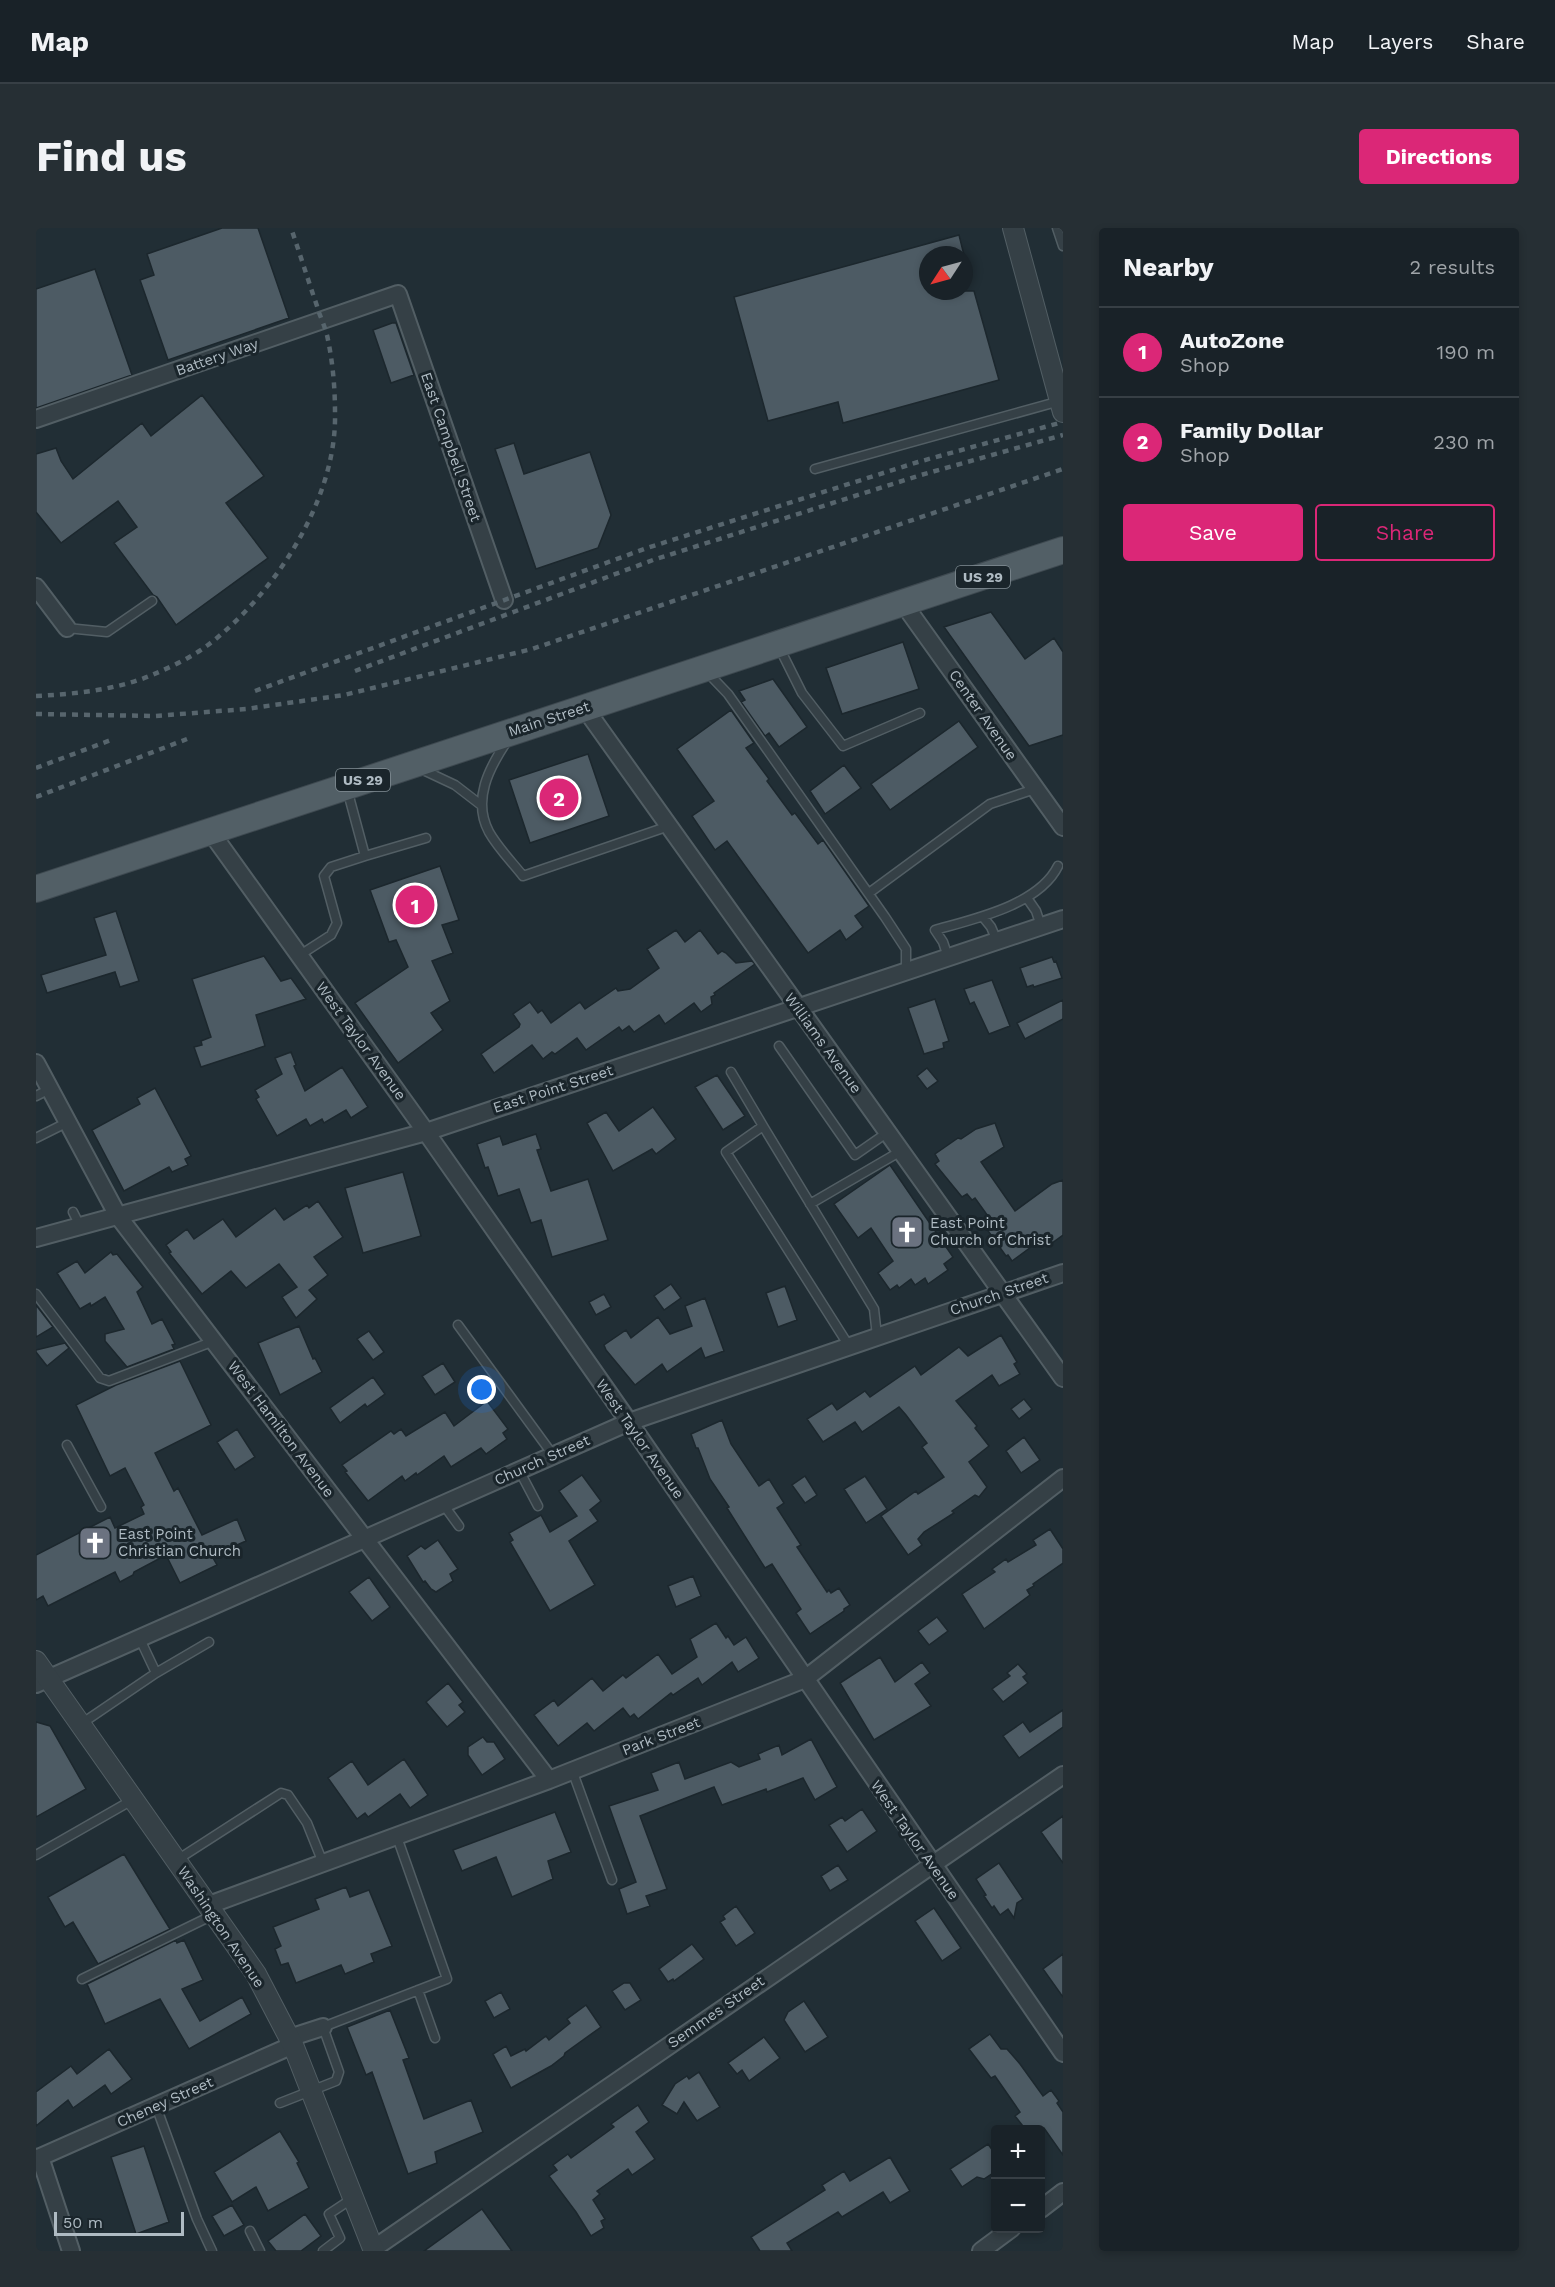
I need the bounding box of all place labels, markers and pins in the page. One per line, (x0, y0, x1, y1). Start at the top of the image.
pin: 2 (540, 776, 578, 820)
pin: 1 (396, 882, 434, 928)
church icon: East Point Church of Christ (889, 1214, 925, 1250)
place label: East Point Church of Christ (930, 1214, 1051, 1249)
church icon: East Point Christian Church (77, 1525, 113, 1561)
place label: East Point Christian Church (118, 1525, 241, 1560)

